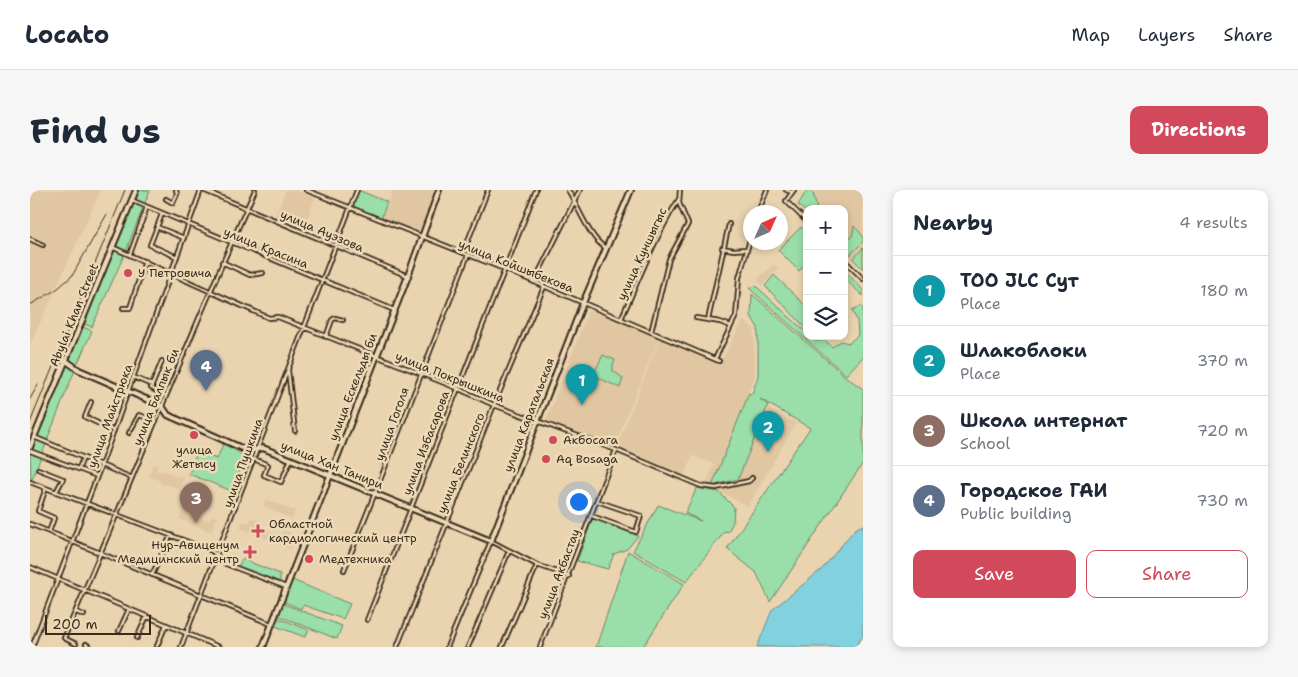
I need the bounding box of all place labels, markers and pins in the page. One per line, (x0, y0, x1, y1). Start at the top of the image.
place label: У Петровича (138, 265, 212, 281)
marker: У Петровича (122, 267, 134, 279)
pin: 4 (190, 350, 222, 391)
pin: 1 (566, 364, 598, 405)
pin: 2 (752, 411, 784, 452)
marker: улица Жетысу (188, 429, 200, 441)
place label: Акбосага (563, 432, 618, 448)
marker: Акбосага (547, 434, 559, 446)
place label: улица Жетысу (172, 442, 216, 472)
place label: Aq Bosaga (556, 451, 618, 467)
marker: Aq Bosaga (540, 453, 552, 465)
pin: 3 (180, 482, 212, 523)
place label: Областной кардиологический центр (269, 516, 417, 546)
marker: Областной кардиологический центр (251, 524, 265, 538)
place label: Нур-Авиценум Медицинский центр (118, 537, 239, 567)
marker: Нур-Авиценум Медицинский центр (243, 545, 257, 559)
place label: Медтехника (319, 551, 392, 567)
marker: Медтехника (303, 553, 315, 565)

